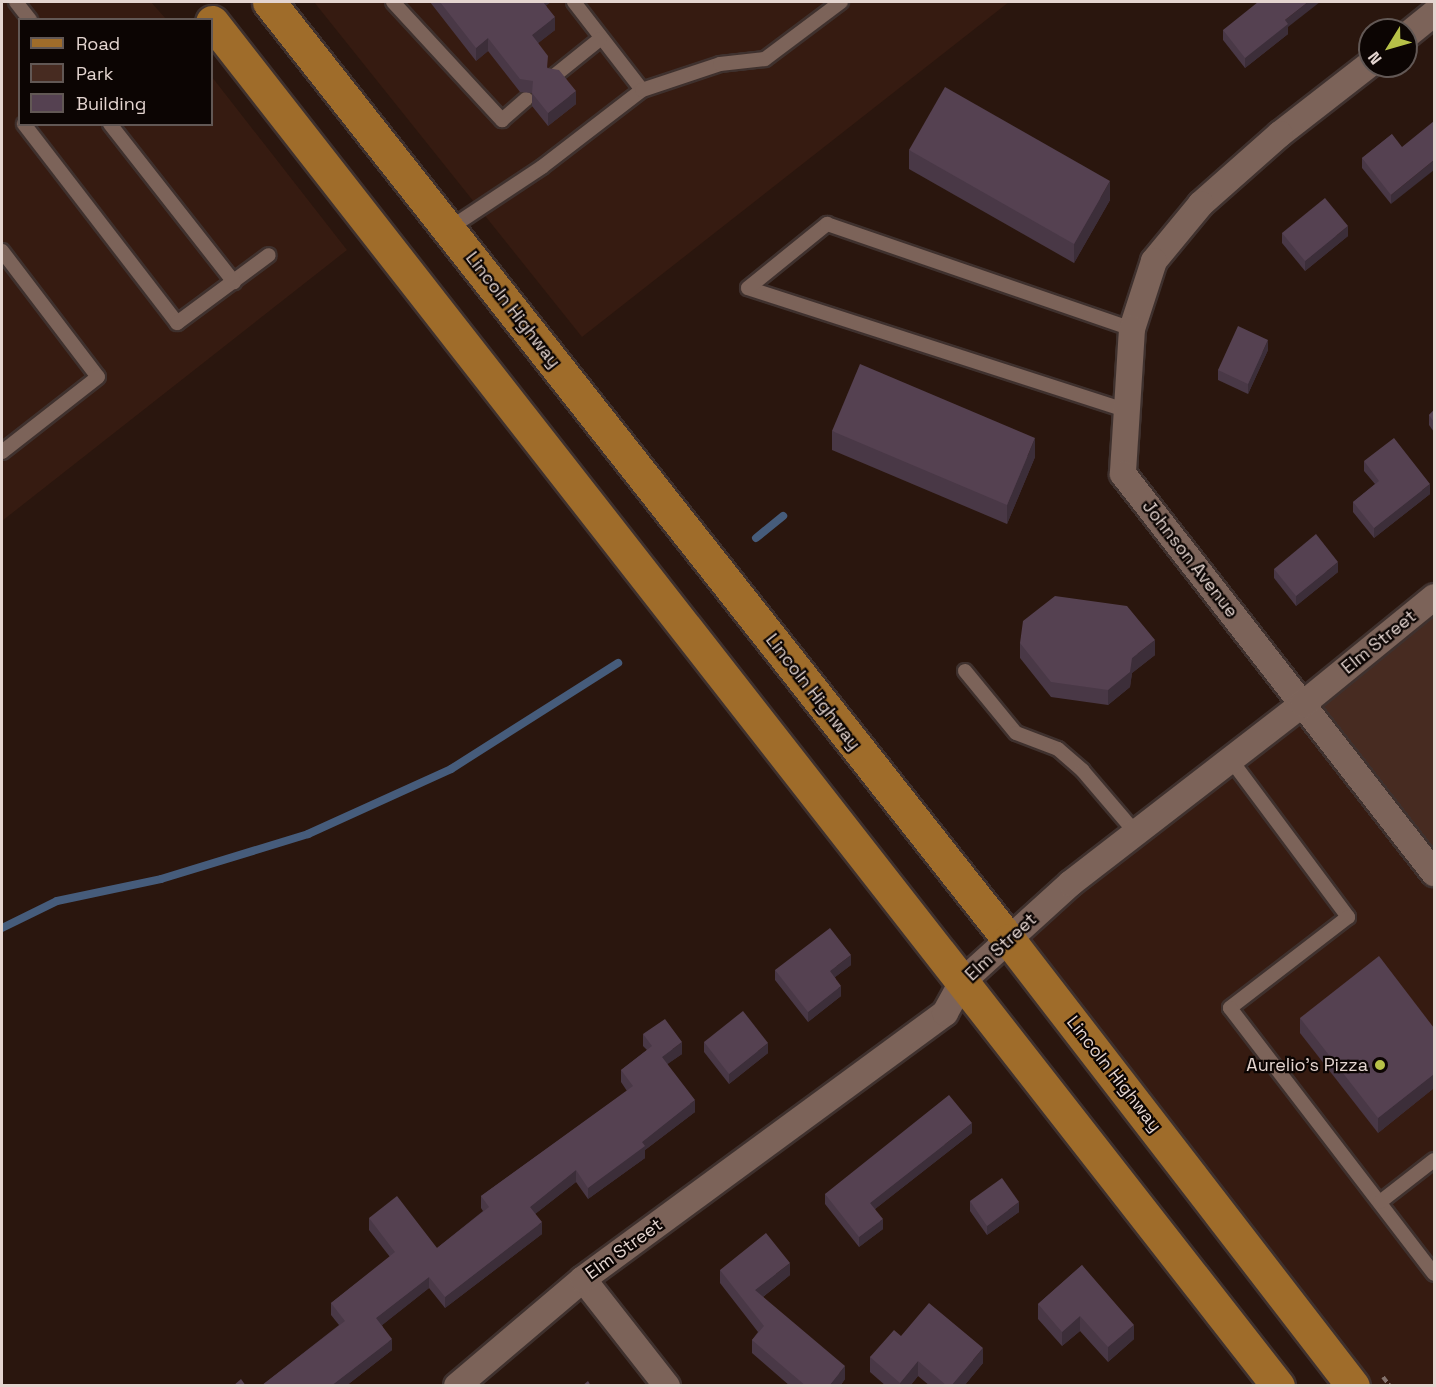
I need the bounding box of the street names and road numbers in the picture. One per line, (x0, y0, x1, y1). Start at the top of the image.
street label: Lincoln Highway (461, 248, 565, 372)
street label: Johnson Avenue (1137, 496, 1243, 622)
street label: Elm Street (1337, 605, 1421, 679)
street label: Lincoln Highway (761, 630, 865, 754)
street label: Elm Street (961, 909, 1041, 985)
street label: Lincoln Highway (1062, 1012, 1166, 1136)
street label: Elm Street (581, 1214, 667, 1284)

